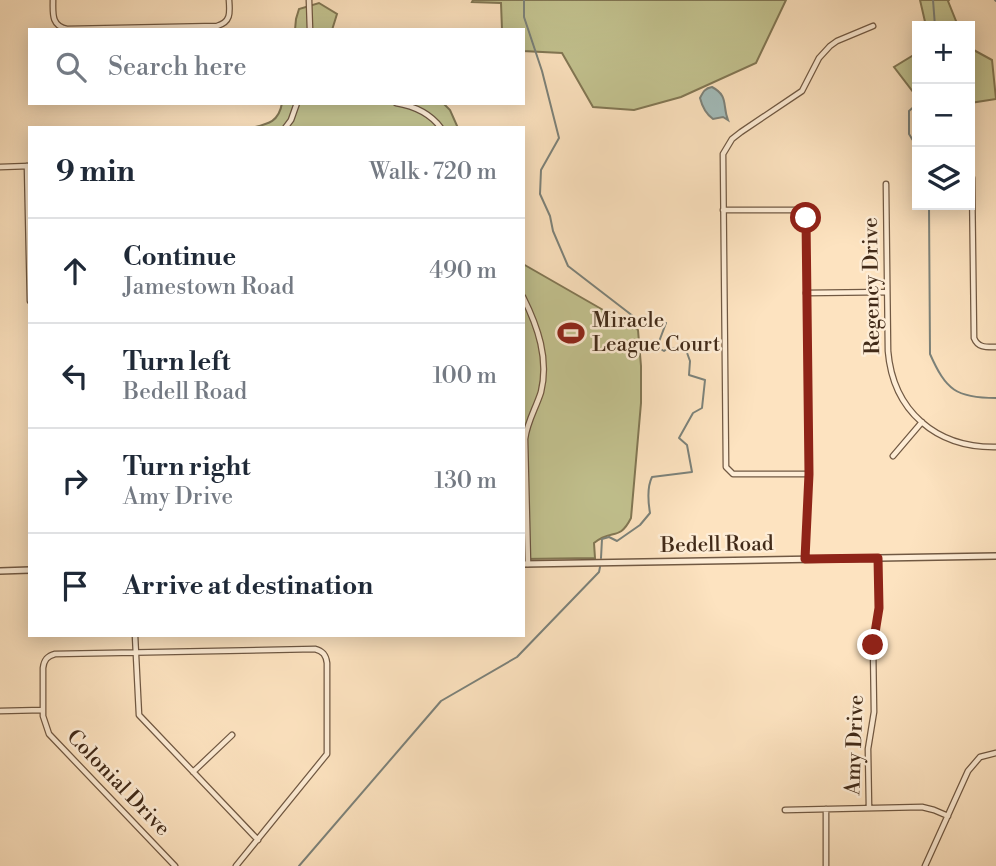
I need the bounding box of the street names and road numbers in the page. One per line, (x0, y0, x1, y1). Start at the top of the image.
street label: Regency Drive (858, 217, 886, 355)
street label: Bedell Road (659, 531, 774, 559)
street label: Amy Drive (840, 694, 870, 797)
street label: Colonial Drive (61, 724, 175, 842)

